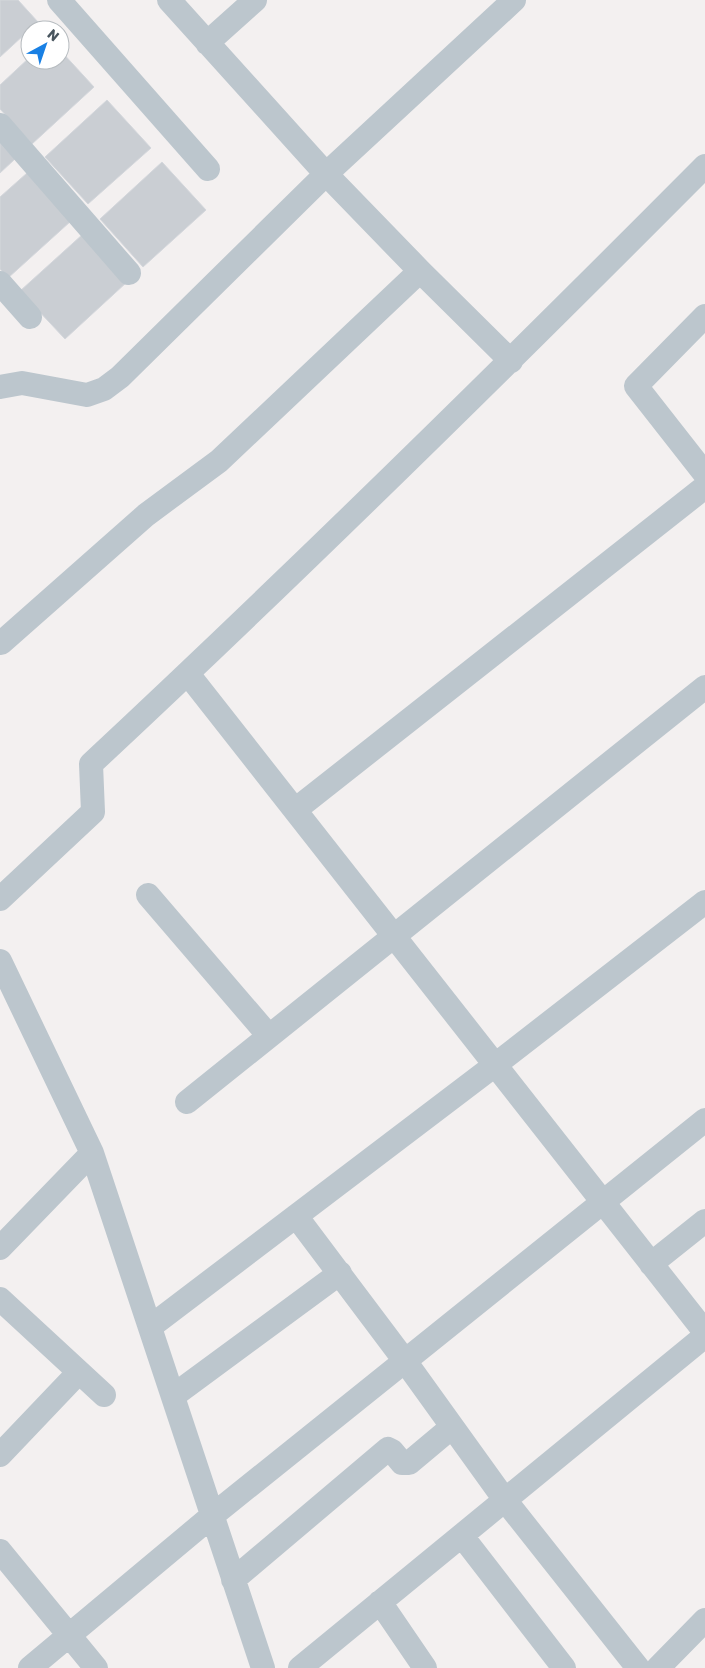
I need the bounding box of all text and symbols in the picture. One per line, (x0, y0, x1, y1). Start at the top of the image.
north arrow (20, 20, 70, 70)
text: N (44, 26, 62, 45)

